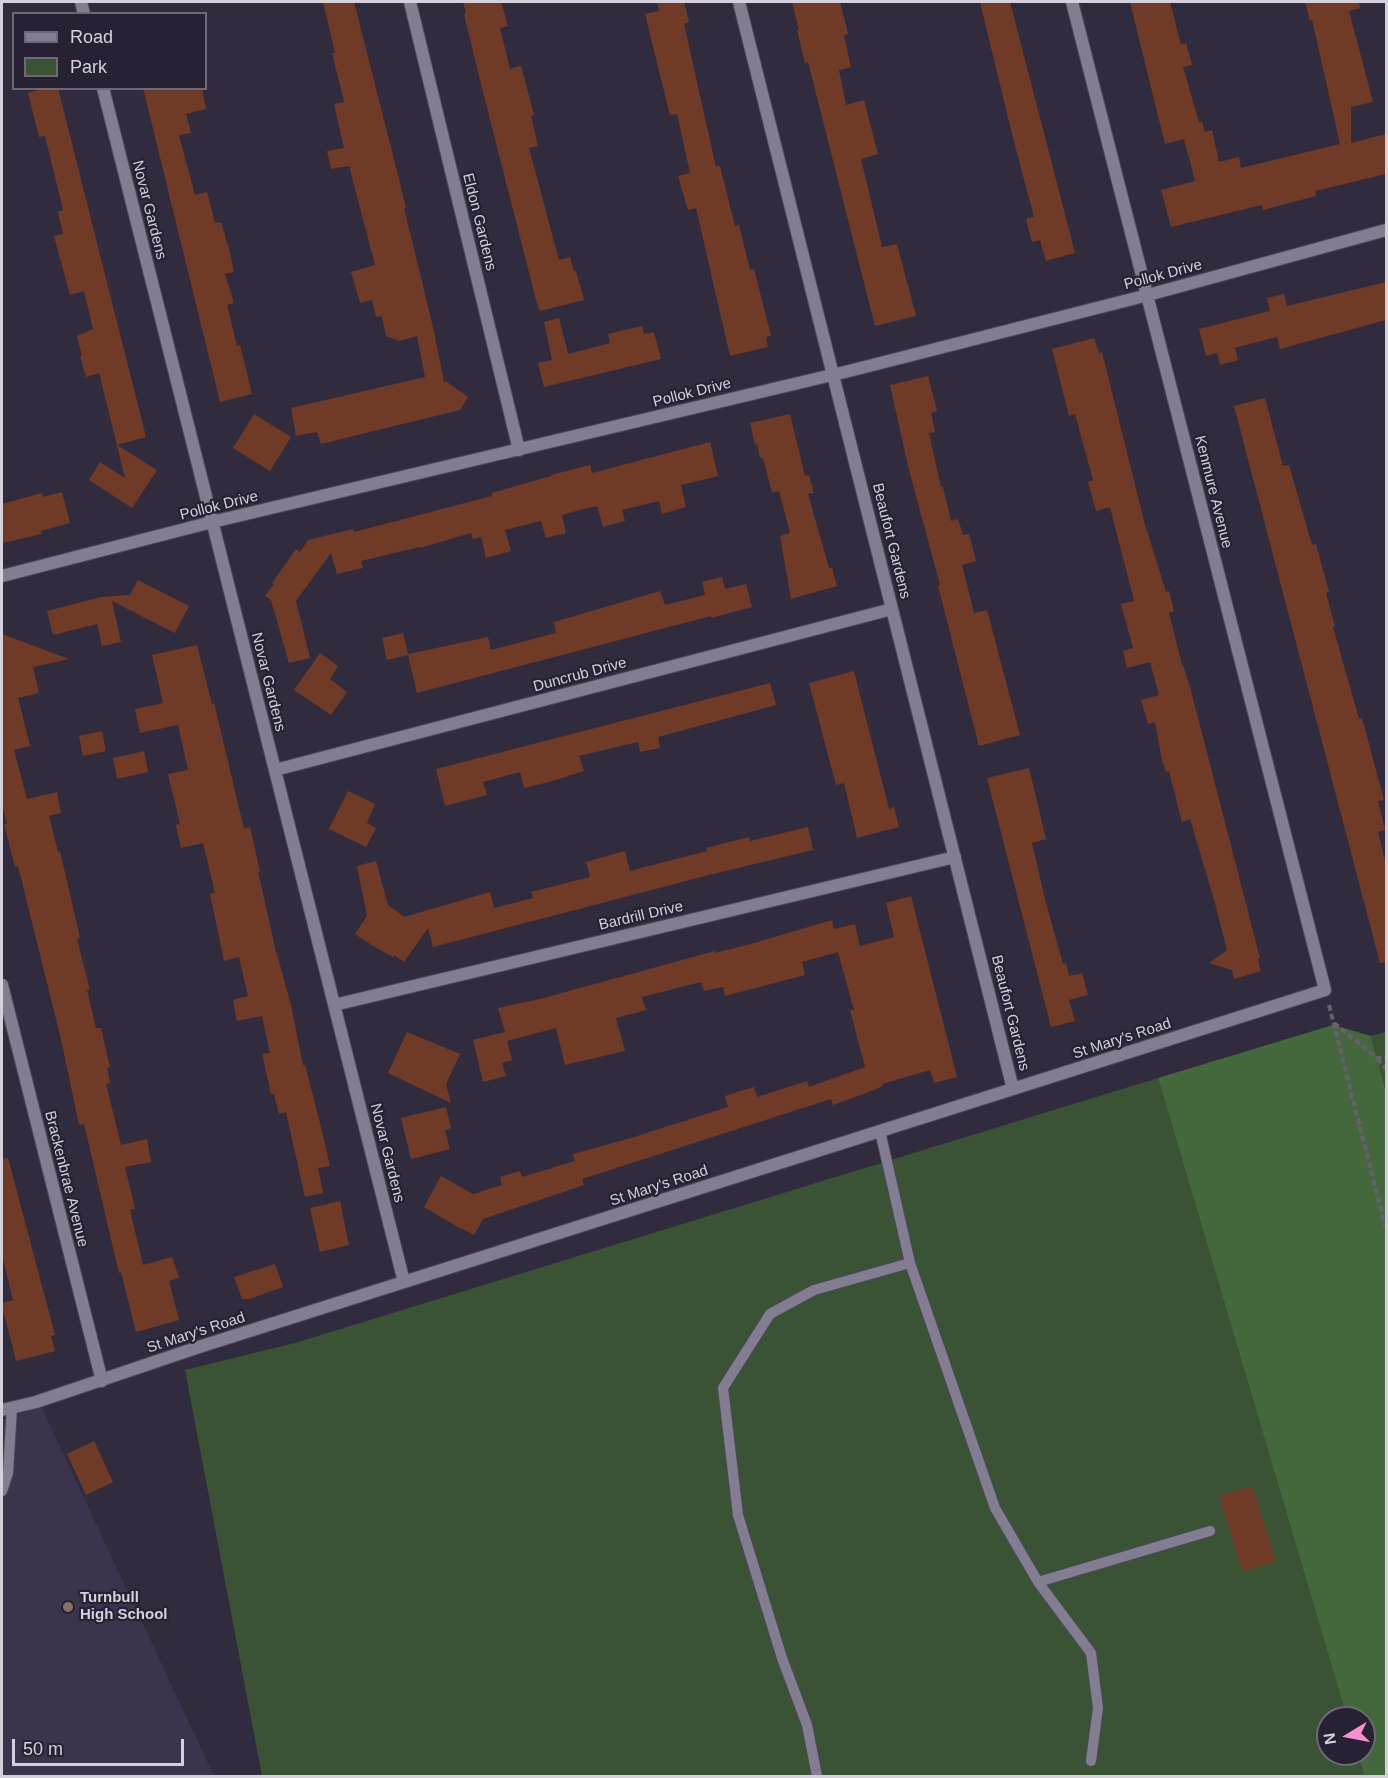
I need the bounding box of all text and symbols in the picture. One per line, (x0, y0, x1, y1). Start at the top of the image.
legend (12, 12, 207, 90)
text: Road (70, 27, 113, 47)
text: Park (70, 57, 107, 77)
street label: Novar Gardens (128, 158, 170, 262)
street label: Eldon Gardens (458, 171, 500, 273)
street label: Pollok Drive (1122, 256, 1204, 294)
street label: Pollok Drive (651, 375, 733, 411)
street label: Kenmure Avenue (1190, 434, 1236, 550)
street label: Beaufort Gardens (868, 481, 914, 601)
street label: Pollok Drive (178, 488, 260, 524)
street label: Novar Gardens (247, 630, 289, 734)
street label: Duncrub Drive (531, 654, 629, 696)
street label: Bardrill Drive (597, 898, 685, 934)
street label: Beaufort Gardens (987, 953, 1033, 1073)
street label: St Mary's Road (1071, 1015, 1173, 1063)
street label: Novar Gardens (366, 1101, 408, 1205)
street label: Brackenbrae Avenue (40, 1109, 92, 1249)
street label: St Mary's Road (608, 1162, 710, 1210)
street label: St Mary's Road (145, 1309, 247, 1357)
place label: Turnbull High School (80, 1589, 167, 1624)
marker: Turnbull High School (61, 1600, 75, 1614)
north arrow (1316, 1706, 1376, 1766)
scale bar (15, 1727, 188, 1765)
text: N (1320, 1732, 1339, 1746)
text: 50 m (23, 1739, 63, 1759)

